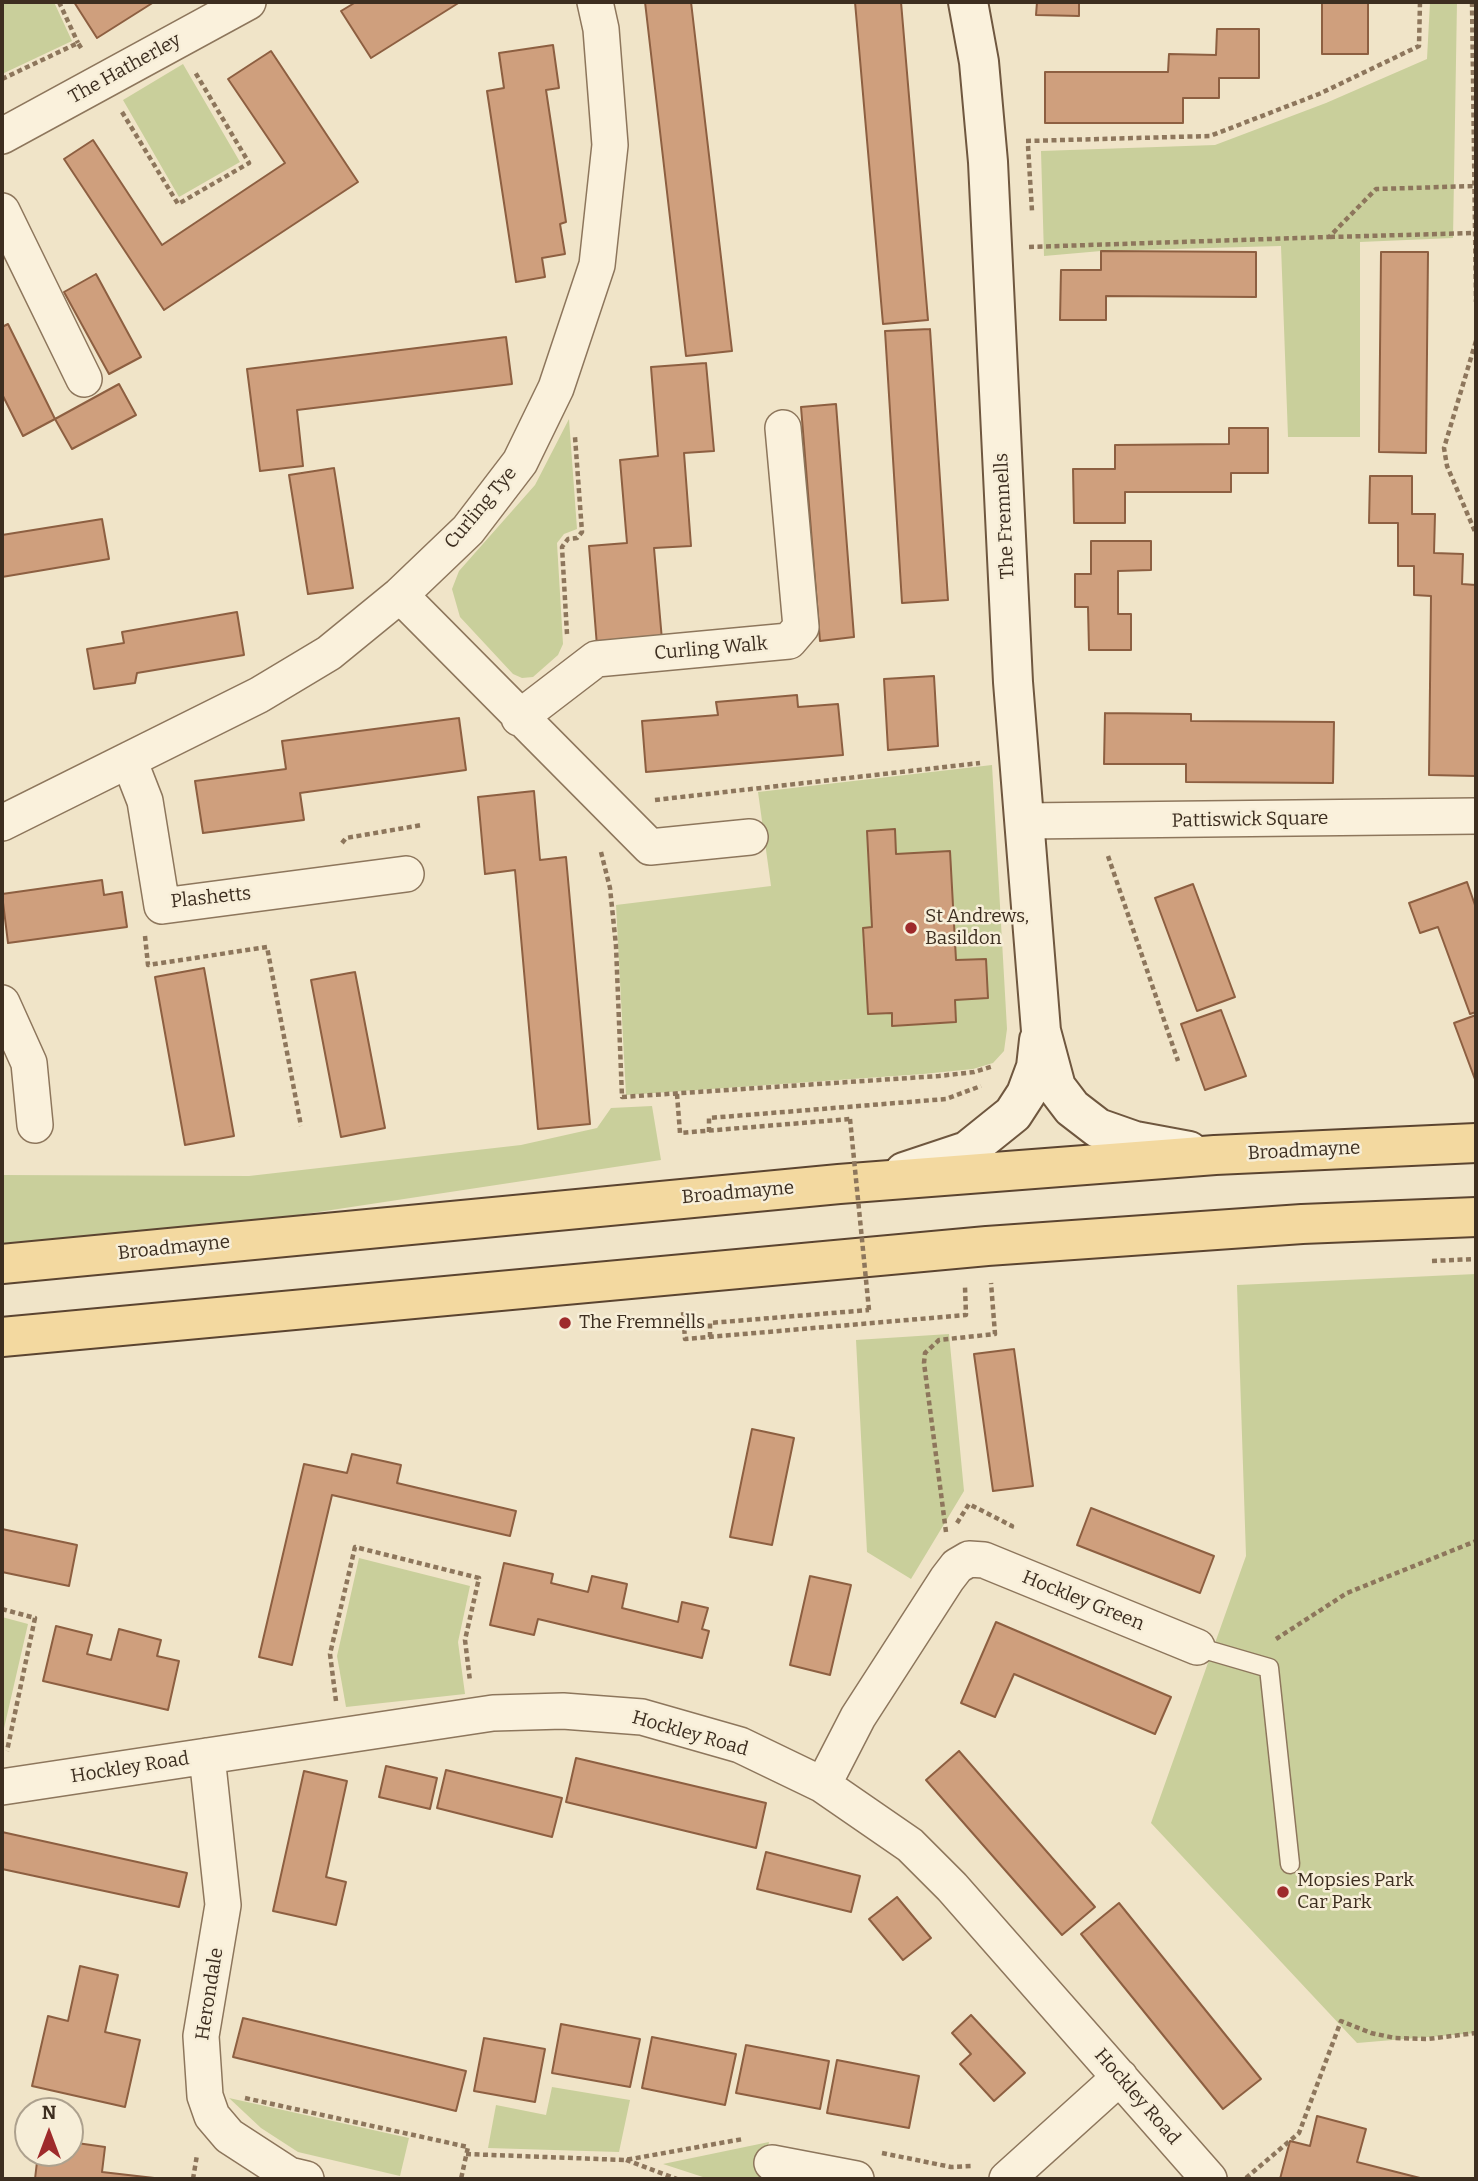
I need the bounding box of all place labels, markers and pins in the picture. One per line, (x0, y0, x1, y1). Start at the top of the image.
place label: St Andrews, Basildon (925, 906, 1029, 950)
marker: St Andrews, Basildon (903, 920, 919, 936)
place label: The Fremnells (579, 1312, 705, 1334)
marker: The Fremnells (557, 1315, 573, 1331)
place label: Mopsies Park Car Park (1297, 1870, 1414, 1914)
marker: Mopsies Park Car Park (1275, 1884, 1291, 1900)

